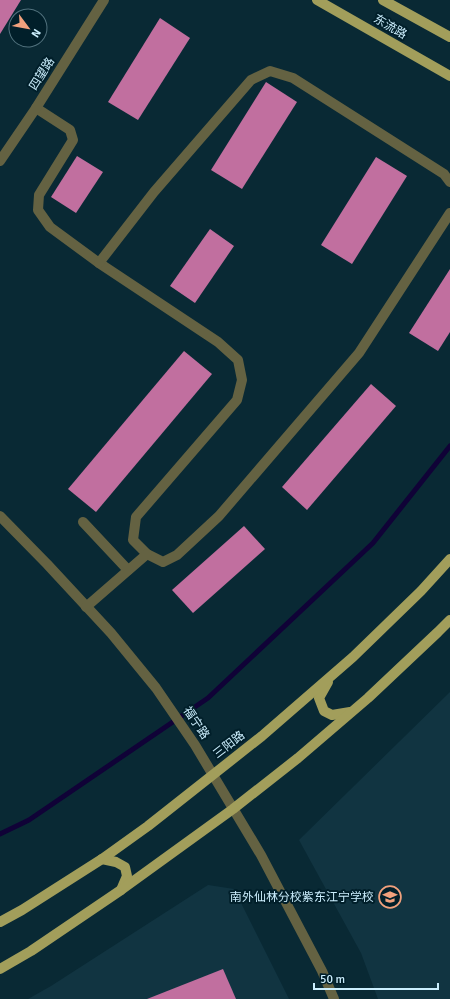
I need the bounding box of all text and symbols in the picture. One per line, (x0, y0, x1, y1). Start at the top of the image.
north arrow (8, 8, 48, 48)
street label: 东流路 (371, 12, 409, 42)
text: N (29, 26, 44, 40)
street label: 四望路 (26, 55, 58, 93)
street label: 福宁路 (180, 704, 212, 742)
street label: 三阳路 (210, 728, 248, 762)
school or university icon: 南外仙林分校紫东江宁学校 (377, 884, 403, 910)
place label: 南外仙林分校紫东江宁学校 (230, 890, 374, 905)
scale bar (314, 965, 438, 991)
text: 50 m (320, 972, 345, 987)

